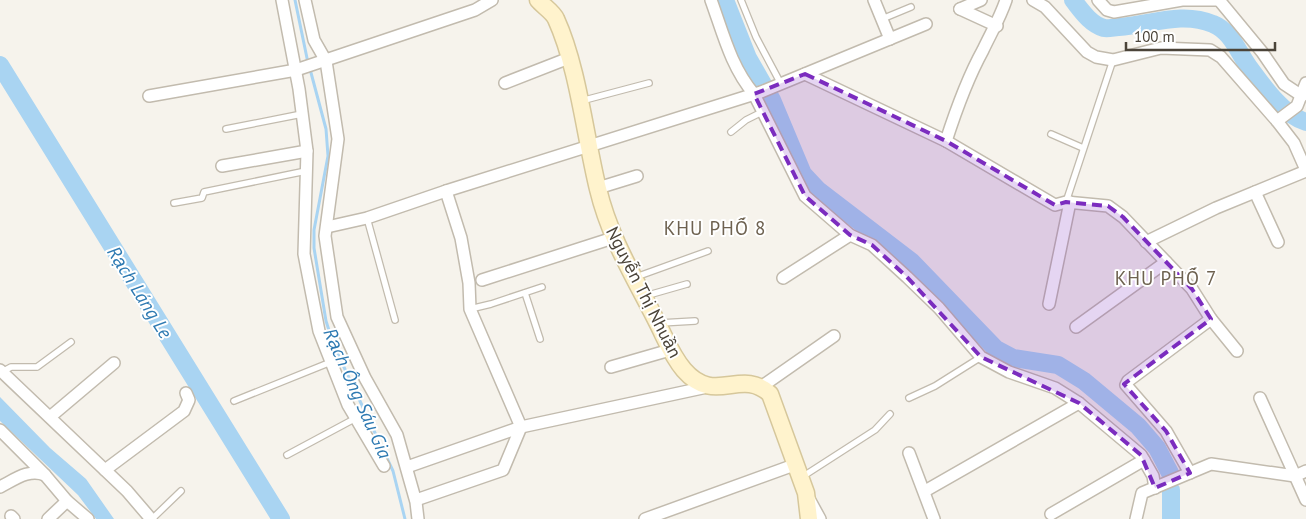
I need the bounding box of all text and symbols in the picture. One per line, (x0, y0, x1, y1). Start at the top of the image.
scale bar (1126, 20, 1275, 52)
text: 100 m (1134, 27, 1175, 46)
district label: KHU PHỐ 8 (664, 216, 766, 240)
street label: Nguyễn Thị Nhuần (601, 223, 687, 361)
water label: Rạch Láng Le (102, 241, 178, 343)
district label: KHU PHỐ 7 (1115, 266, 1217, 290)
water label: Rạch Ông Sáu Gia (319, 324, 398, 463)

